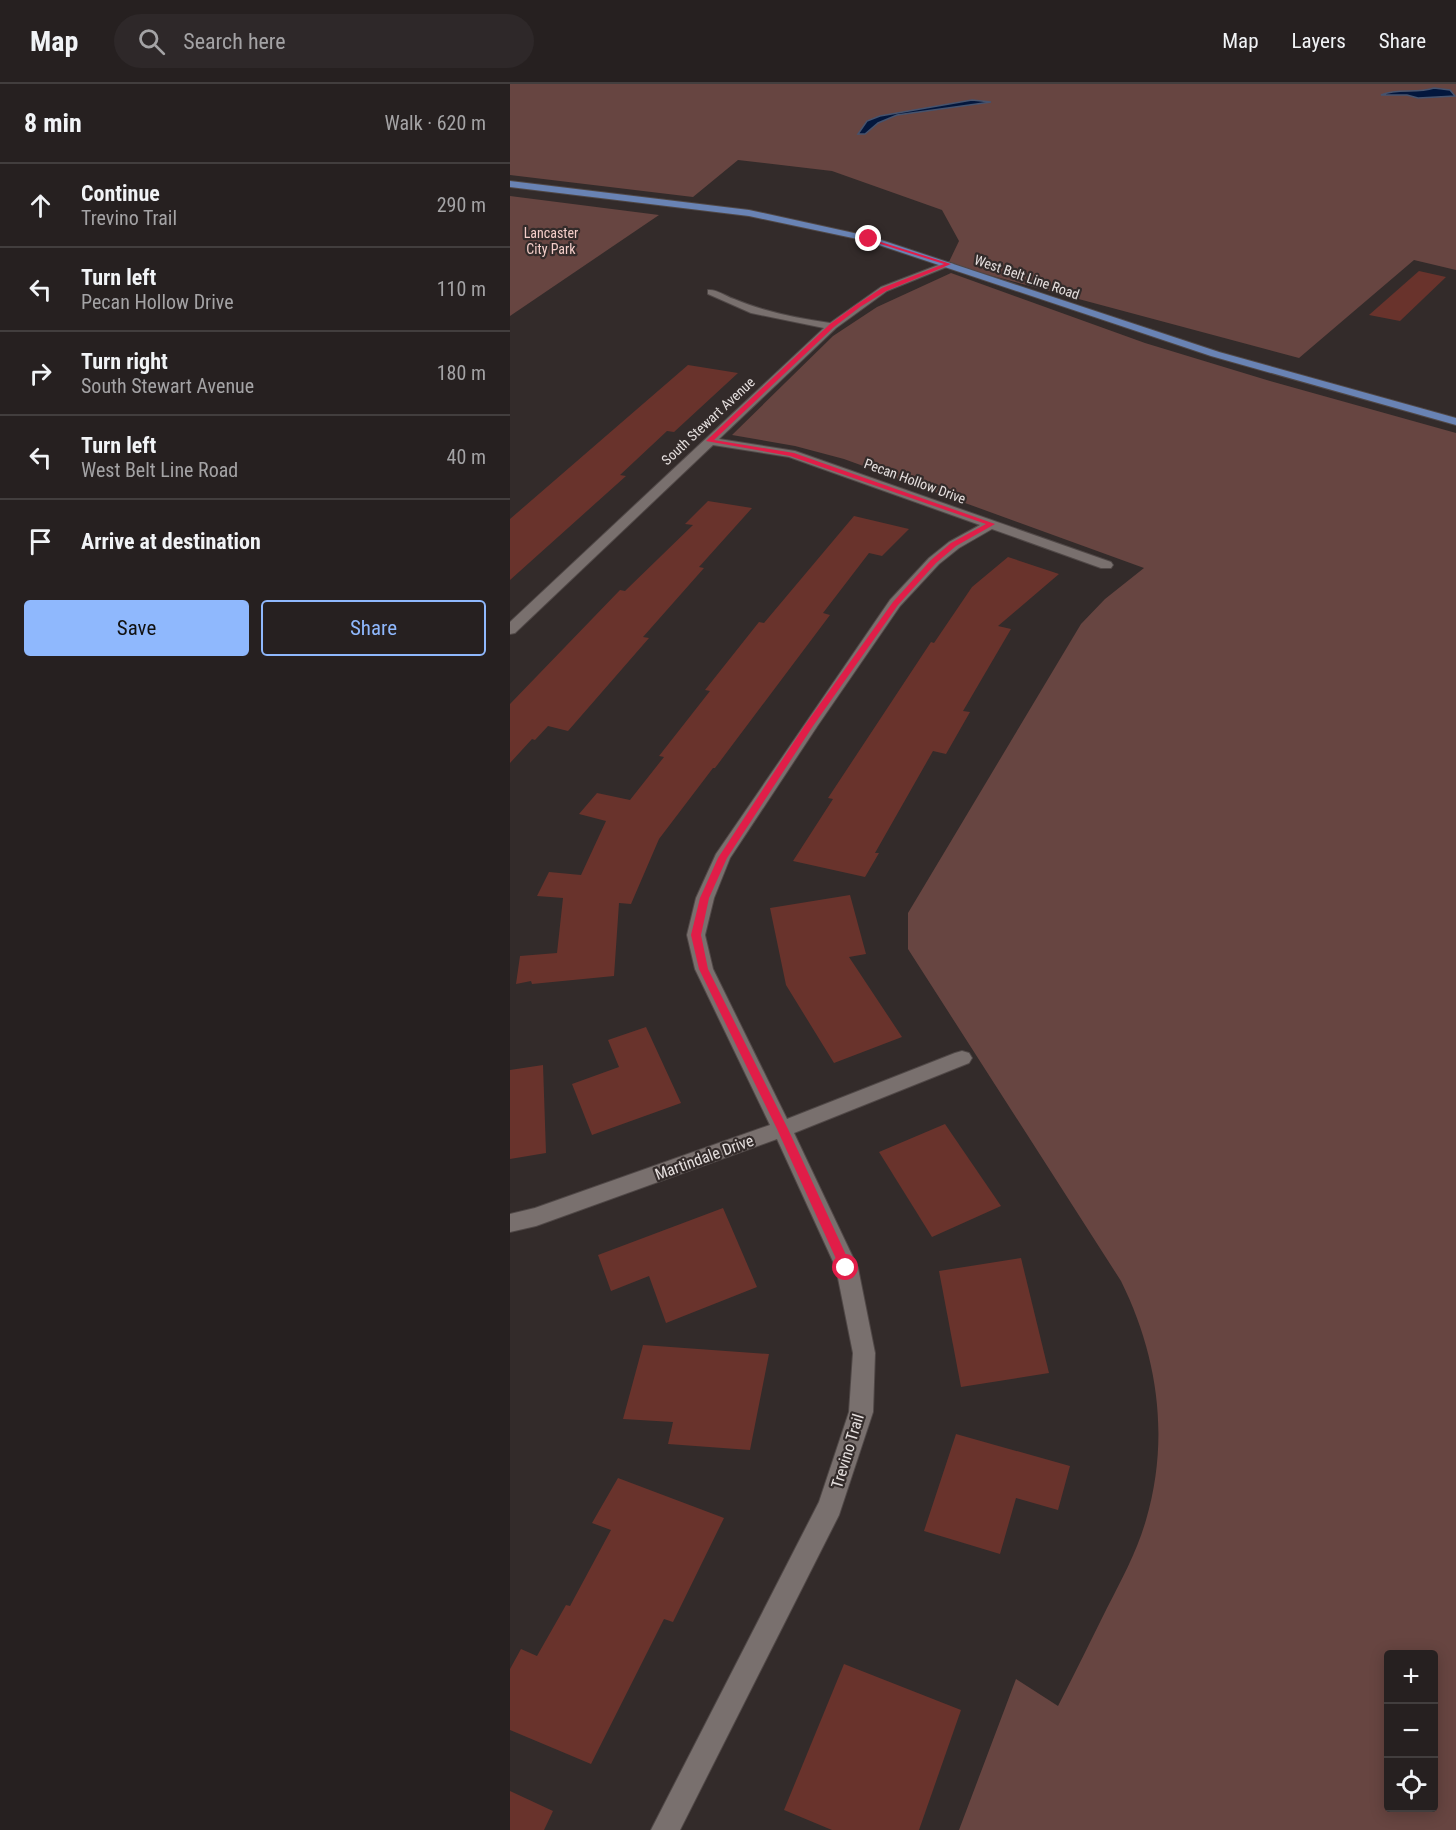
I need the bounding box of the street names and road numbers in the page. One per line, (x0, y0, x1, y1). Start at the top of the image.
street label: West Belt Line Road (972, 252, 1082, 302)
street label: South Stewart Avenue (658, 374, 758, 468)
street label: Pecan Hollow Drive (862, 455, 968, 507)
street label: Martindale Drive (652, 1131, 756, 1184)
street label: Trevino Trail (827, 1412, 868, 1491)

